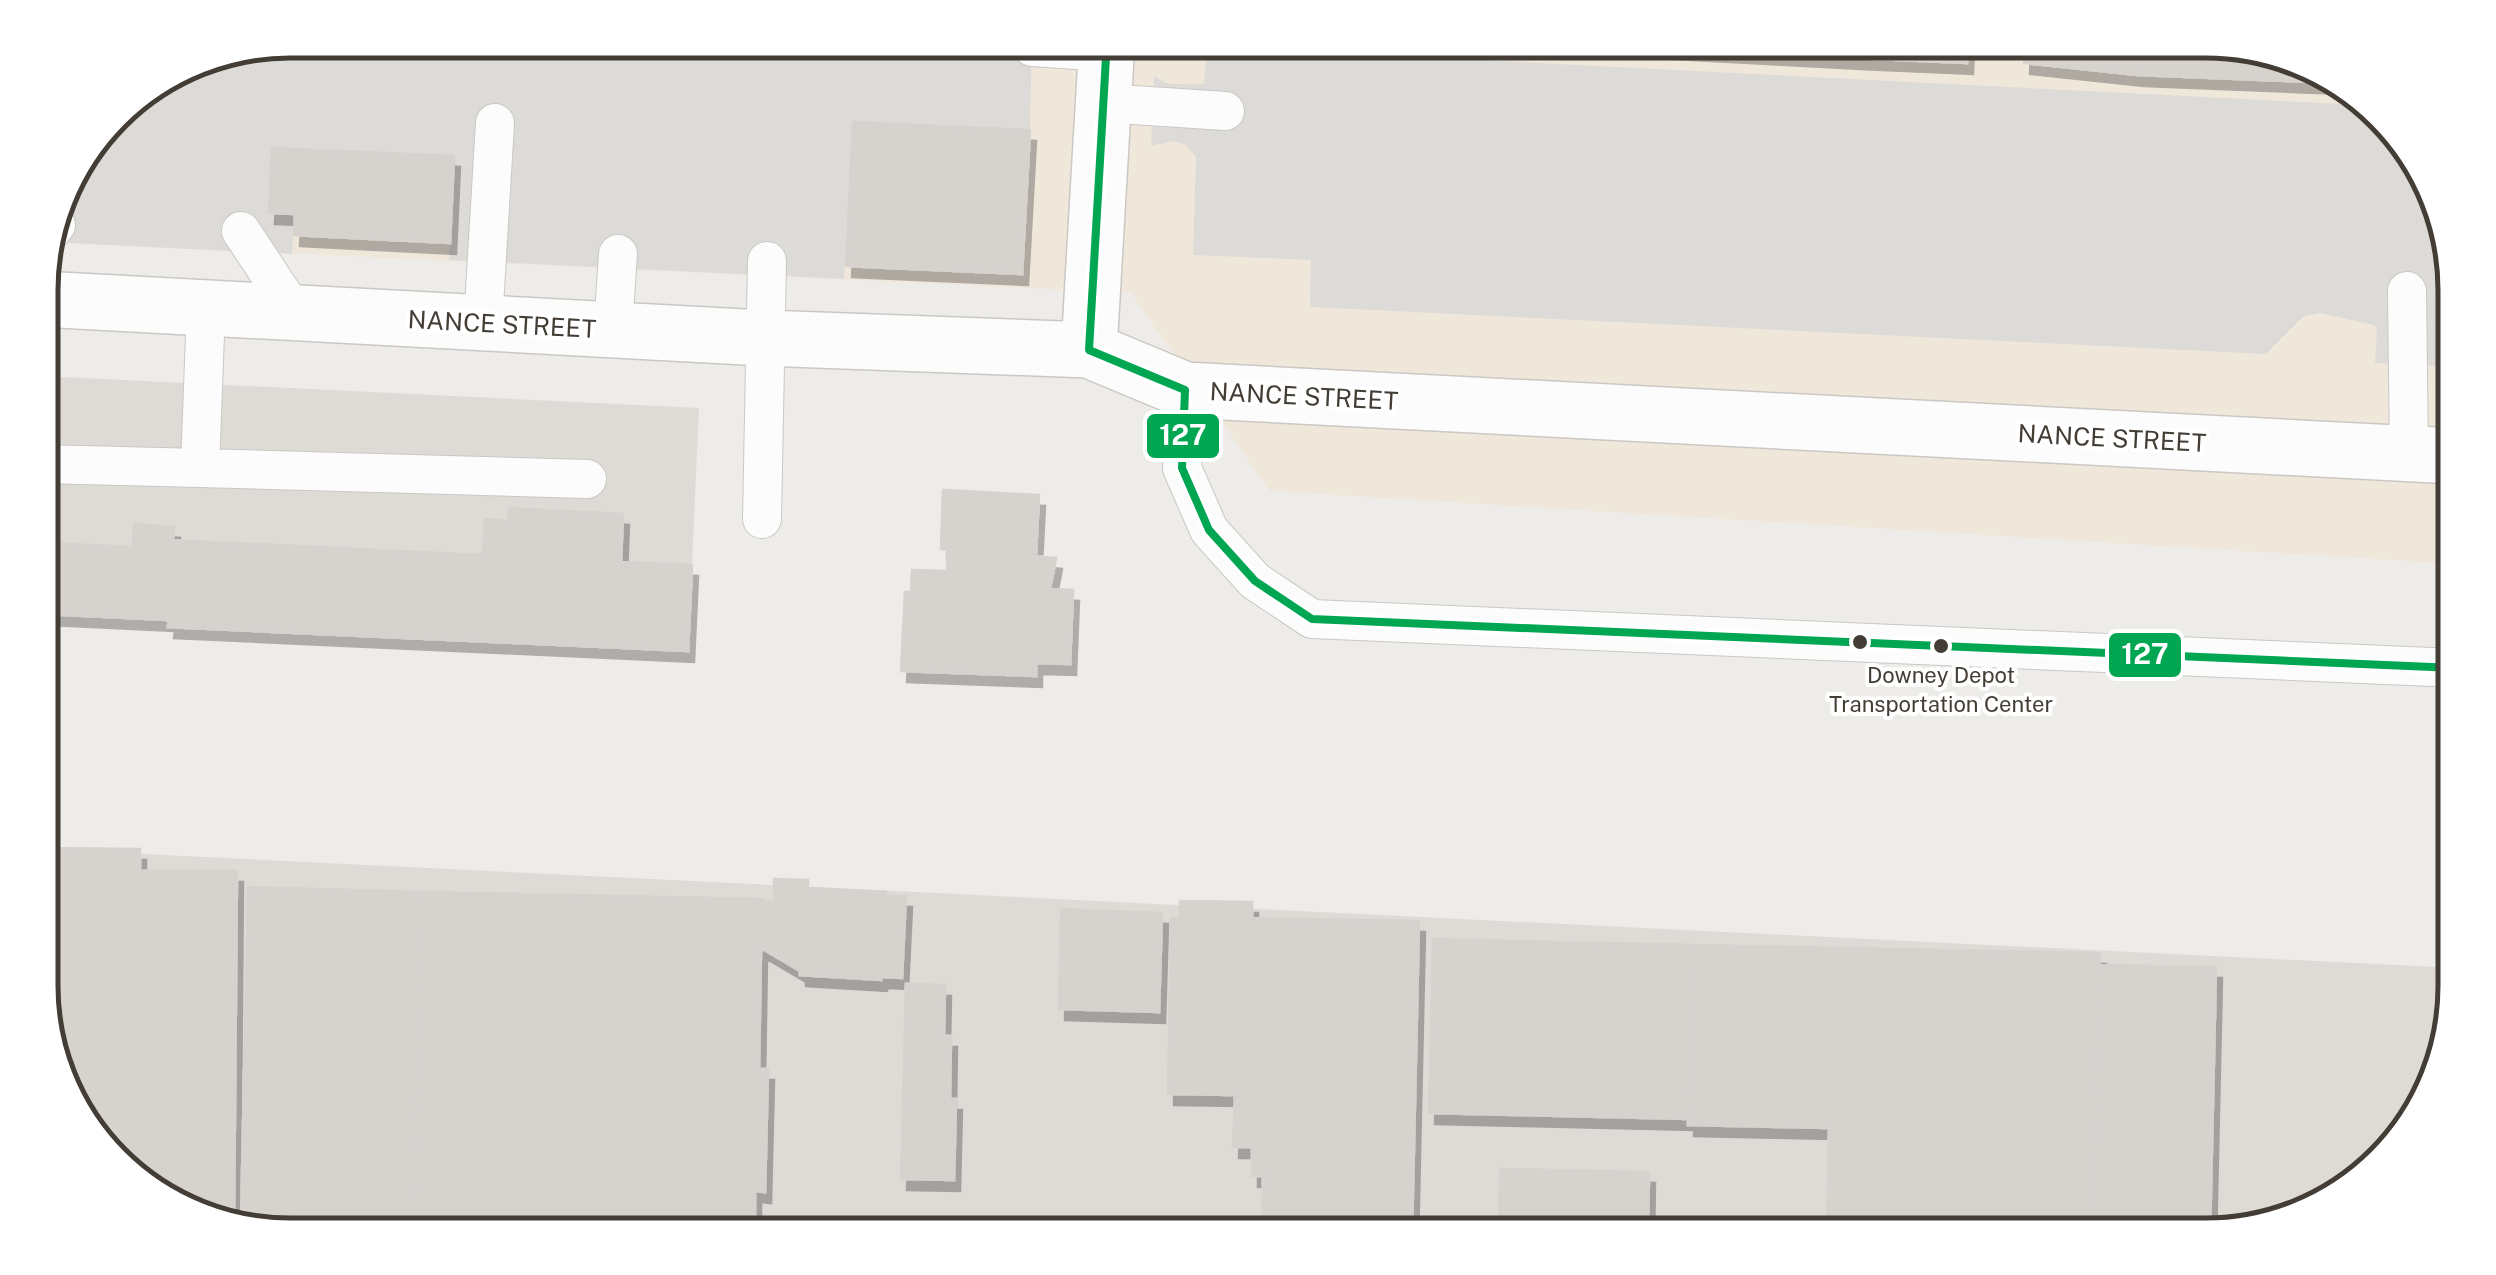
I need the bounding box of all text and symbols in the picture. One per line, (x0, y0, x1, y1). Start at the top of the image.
street label: NANCE STREET (407, 304, 597, 344)
street label: NANCE STREET (1209, 376, 1399, 416)
line badge: 127 (1145, 412, 1221, 460)
text: 127 (1159, 418, 1207, 451)
street label: NANCE STREET (2017, 418, 2207, 458)
line badge: 127 (2107, 631, 2183, 679)
unlabelled marker (1850, 632, 1870, 652)
marker: Downey Depot Transportation Center (1931, 636, 1951, 656)
text: 127 (2121, 637, 2169, 670)
place label: Downey Depot Transportation Center (1829, 662, 2053, 717)

